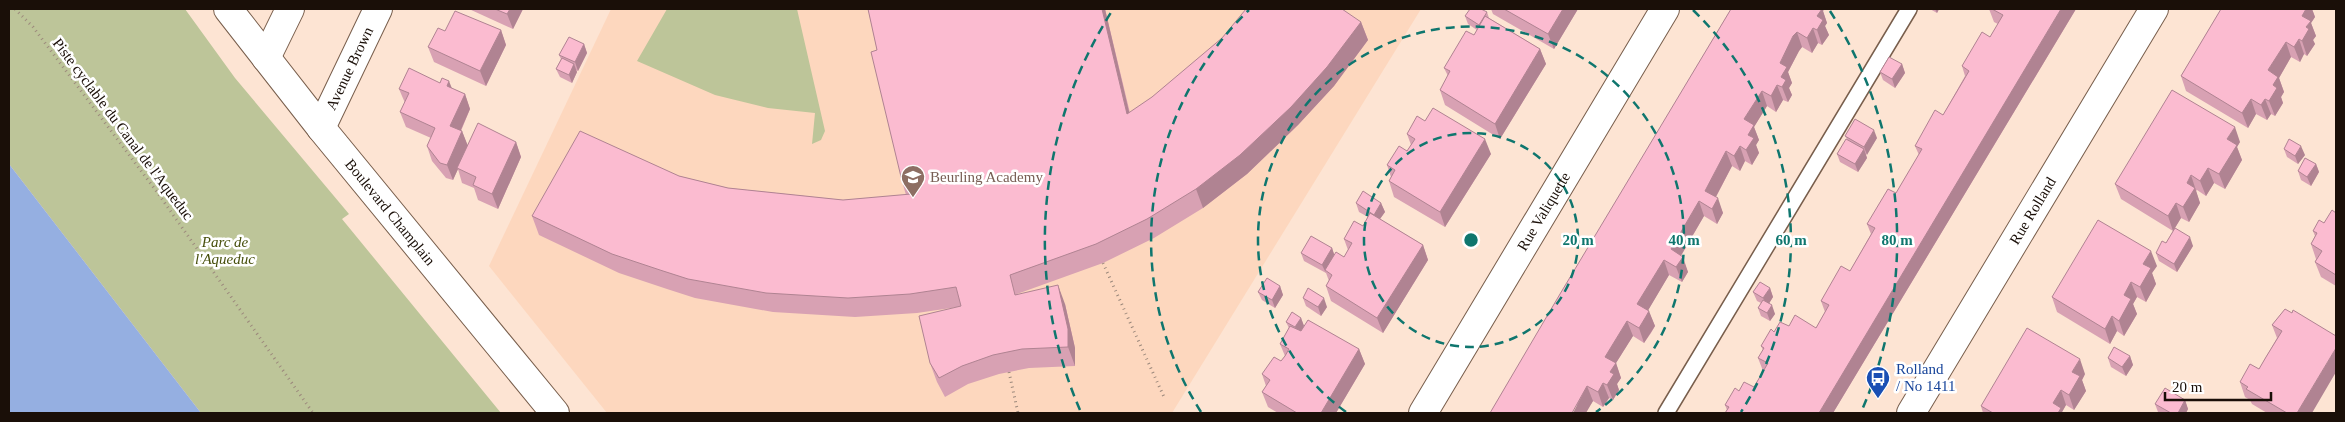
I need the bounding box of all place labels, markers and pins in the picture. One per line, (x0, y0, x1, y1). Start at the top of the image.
school or university icon: Beurling Academy (900, 164, 926, 198)
place label: Beurling Academy (930, 169, 1043, 185)
centre of rings (1462, 231, 1480, 249)
place label: Rolland / No 1411 (1896, 361, 1955, 394)
bus stop icon: Rolland / No 1411 (1865, 365, 1891, 399)

